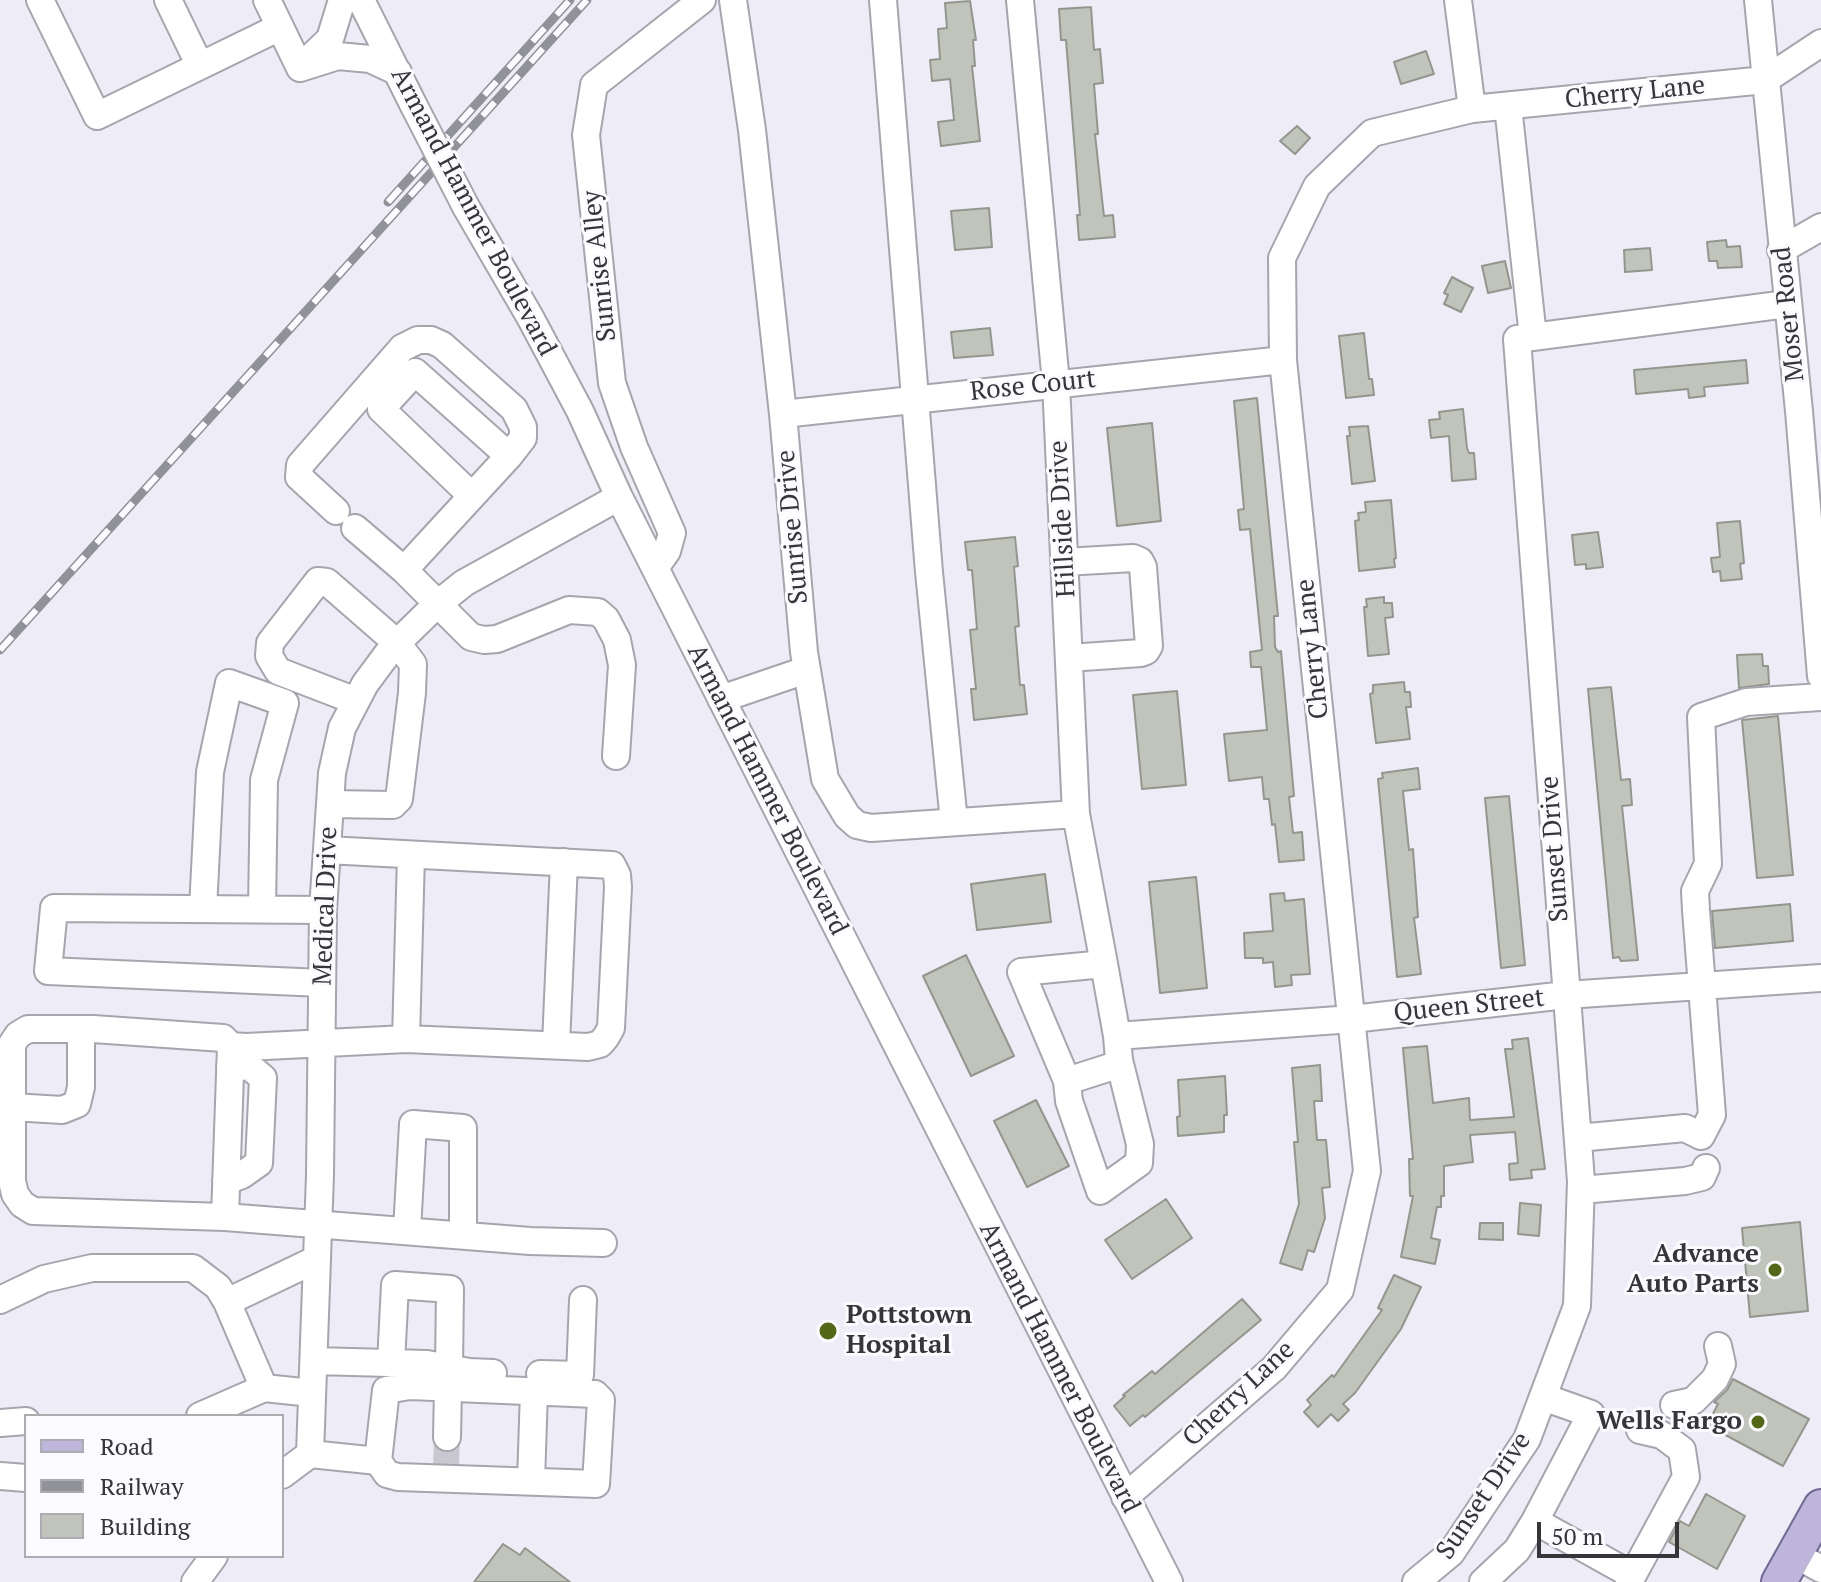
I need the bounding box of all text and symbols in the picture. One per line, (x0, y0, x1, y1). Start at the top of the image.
street label: Armand Hammer Boulevard (384, 62, 562, 362)
street label: Cherry Lane (1563, 70, 1707, 116)
street label: Sunrise Alley (577, 189, 623, 343)
street label: Moser Road (1766, 245, 1812, 383)
street label: Rose Court (969, 364, 1097, 408)
street label: Hillside Drive (1043, 440, 1083, 598)
street label: Sunrise Drive (771, 449, 815, 605)
street label: Cherry Lane (1290, 577, 1336, 721)
street label: Armand Hammer Boulevard (680, 639, 854, 941)
street label: Sunset Drive (1534, 775, 1576, 923)
street label: Medical Drive (308, 826, 344, 986)
street label: Queen Street (1392, 983, 1546, 1029)
street label: Armand Hammer Boulevard (972, 1217, 1146, 1519)
place label: Advance Auto Parts (1627, 1239, 1759, 1300)
marker: Advance Auto Parts (1766, 1261, 1784, 1279)
place label: Pottstown Hospital (846, 1300, 972, 1362)
marker: Pottstown Hospital (817, 1320, 839, 1342)
street label: Cherry Lane (1177, 1335, 1301, 1453)
place label: Wells Fargo (1596, 1406, 1742, 1438)
marker: Wells Fargo (1749, 1413, 1767, 1431)
legend (24, 1414, 284, 1558)
street label: Sunset Drive (1430, 1427, 1538, 1565)
text: Road (100, 1430, 154, 1462)
text: Railway (100, 1470, 184, 1502)
scale bar (1541, 1506, 1683, 1556)
text: Building (100, 1510, 190, 1542)
text: 50 m (1551, 1520, 1603, 1552)

